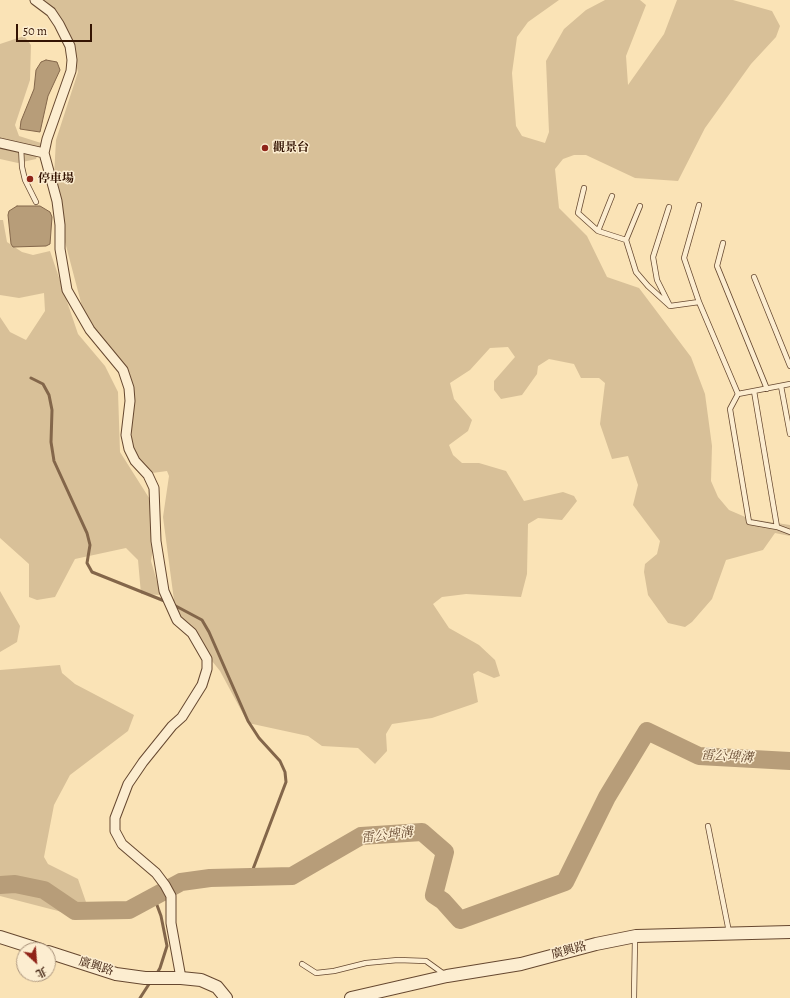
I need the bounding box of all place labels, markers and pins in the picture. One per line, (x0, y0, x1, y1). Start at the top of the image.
place label: 觀景台 (273, 141, 309, 155)
marker: 觀景台 (260, 143, 270, 153)
place label: 停車場 (38, 172, 74, 186)
marker: 停車場 (25, 174, 35, 184)

